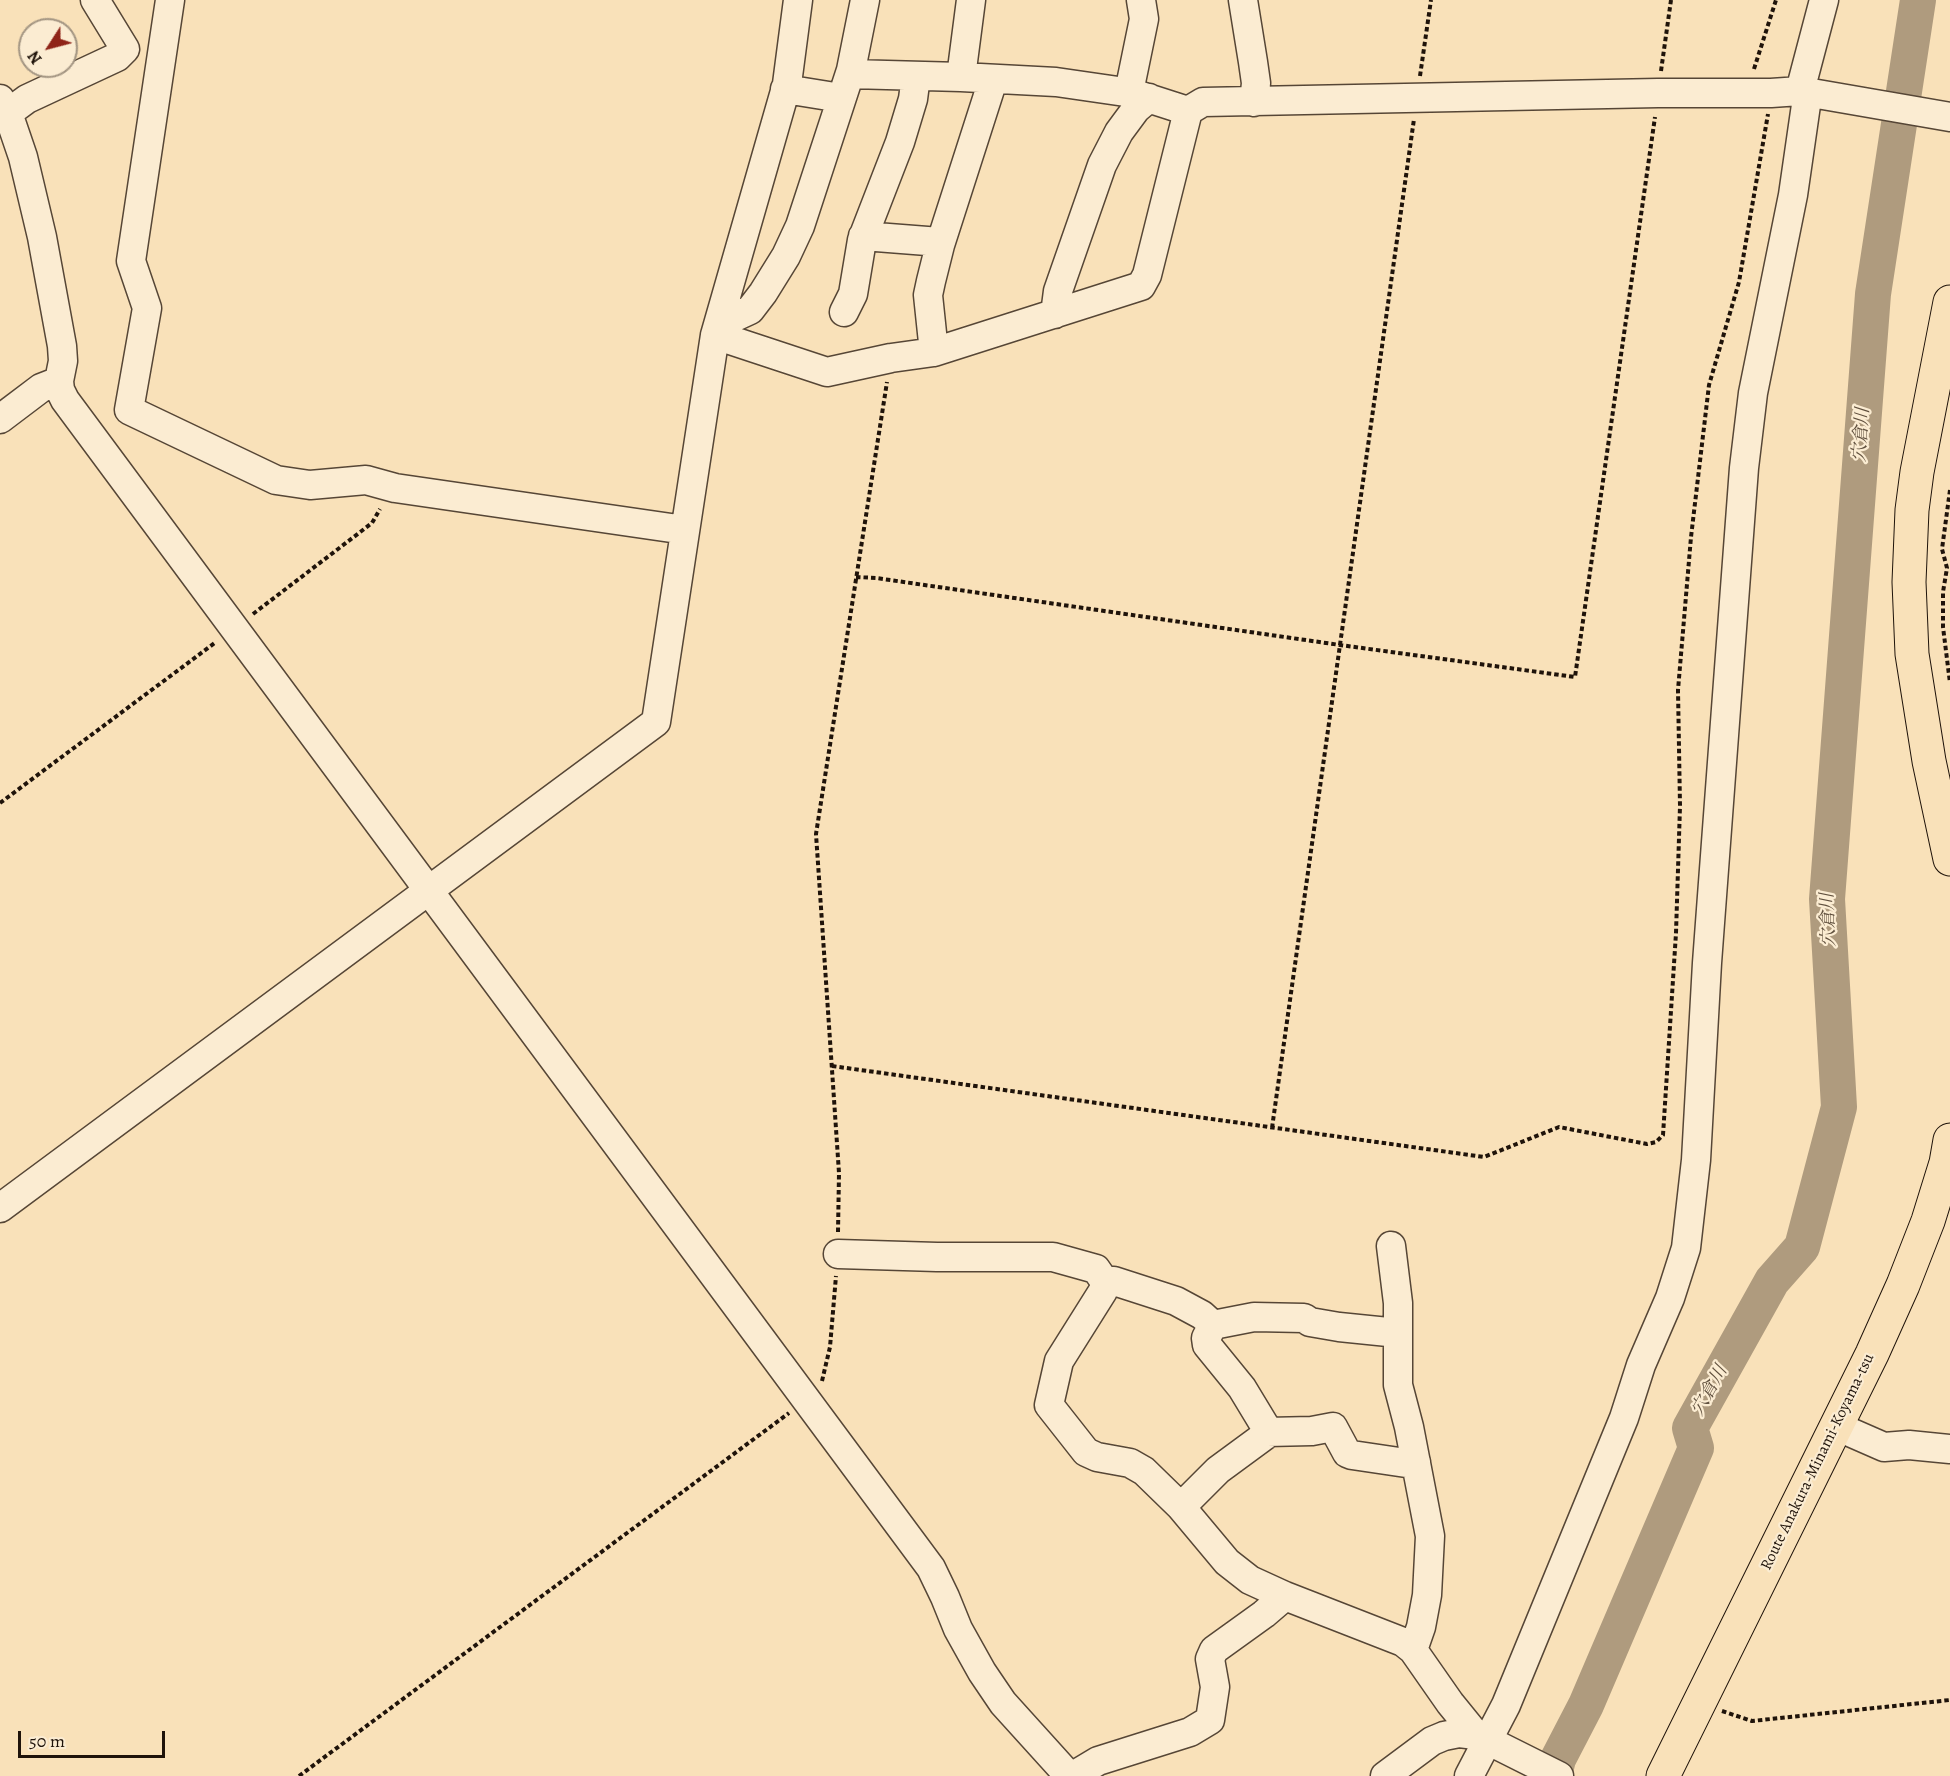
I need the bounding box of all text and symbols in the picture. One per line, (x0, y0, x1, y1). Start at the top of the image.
north arrow (18, 18, 78, 78)
text: N (23, 46, 47, 69)
water label: 穴倉川 (1849, 407, 1875, 463)
water label: 穴倉川 (1817, 893, 1841, 947)
street label: Route Anakura-Minami-Koyama-tsu (1757, 1350, 1879, 1574)
water label: 穴倉川 (1687, 1362, 1733, 1420)
scale bar (21, 1719, 168, 1757)
text: 50 m (29, 1729, 65, 1753)

